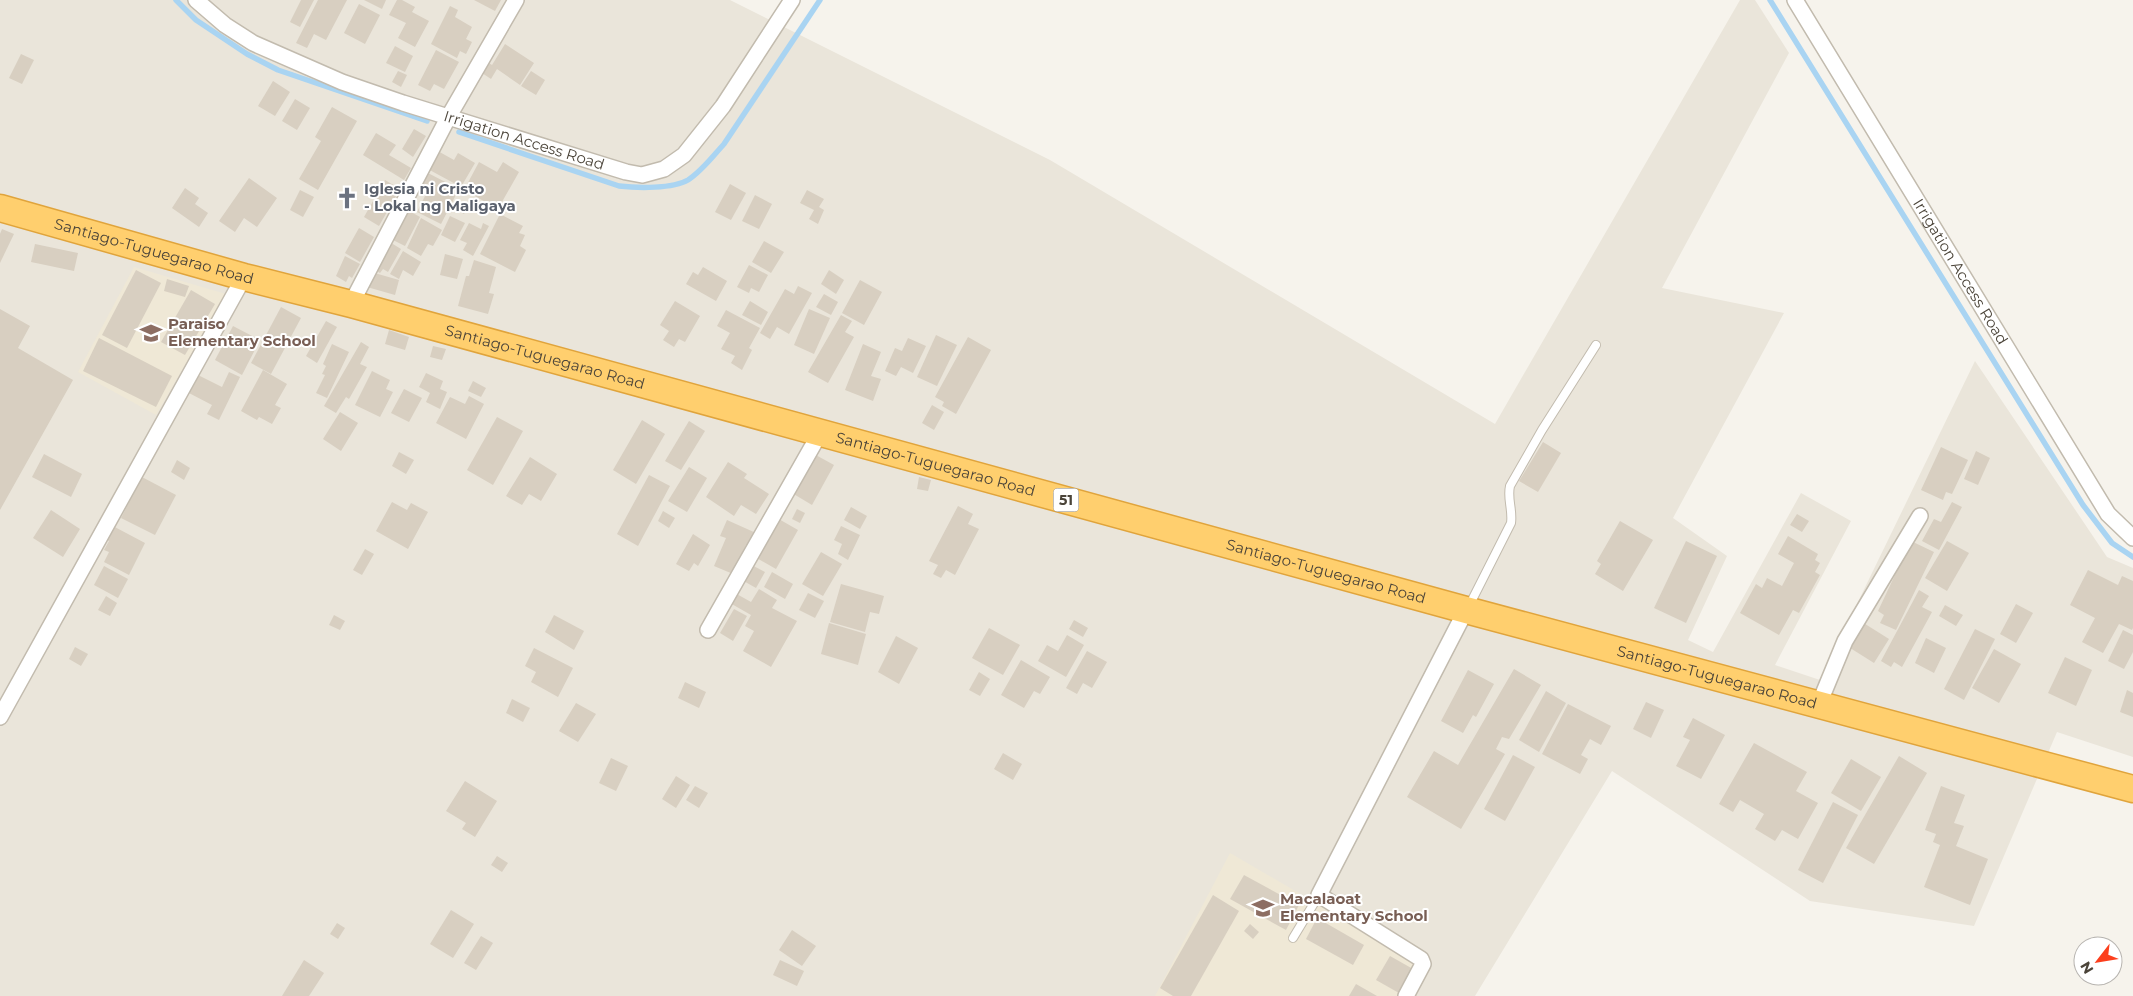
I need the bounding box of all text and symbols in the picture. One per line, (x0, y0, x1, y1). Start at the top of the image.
street label: Irrigation Access Road (441, 106, 607, 174)
place label: Iglesia ni Cristo - Lokal ng Maligaya (364, 179, 516, 215)
church icon: Iglesia ni Cristo - Lokal ng Maligaya (334, 185, 360, 211)
street label: Irrigation Access Road (1909, 195, 2012, 348)
street label: Santiago-Tuguegarao Road (52, 214, 256, 288)
place label: Paraiso Elementary School (168, 314, 316, 350)
school or university icon: Paraiso Elementary School (138, 320, 164, 346)
street label: Santiago-Tuguegarao Road (443, 320, 647, 393)
street label: Santiago-Tuguegarao Road (834, 427, 1038, 500)
road number: 51 (1054, 488, 1078, 512)
street label: Santiago-Tuguegarao Road (1224, 535, 1428, 608)
street label: Santiago-Tuguegarao Road (1615, 641, 1819, 713)
place label: Macalaoat Elementary School (1280, 889, 1428, 925)
school or university icon: Macalaoat Elementary School (1250, 895, 1276, 921)
north arrow (2073, 936, 2123, 986)
text: N (2076, 958, 2097, 977)

